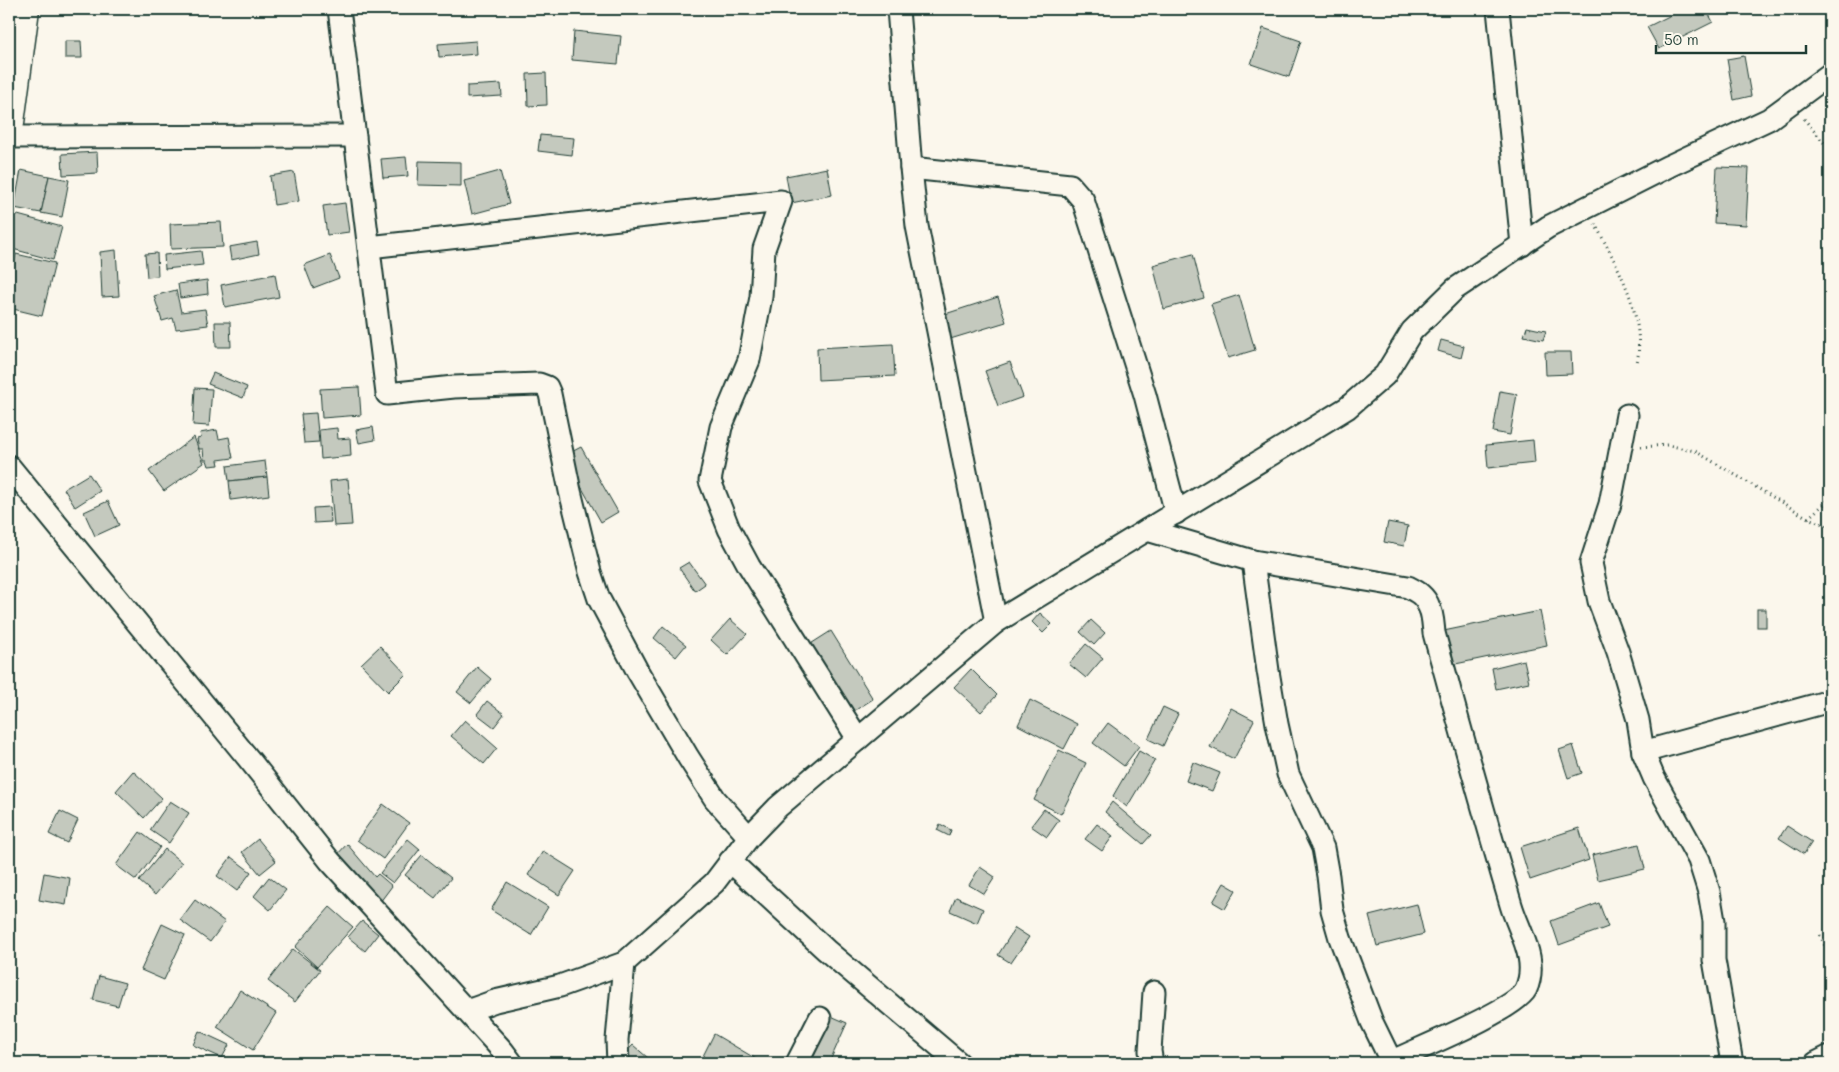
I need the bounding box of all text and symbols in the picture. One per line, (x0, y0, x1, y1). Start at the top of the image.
scale bar (1656, 22, 1806, 54)
text: 50 m (1664, 29, 1699, 49)

